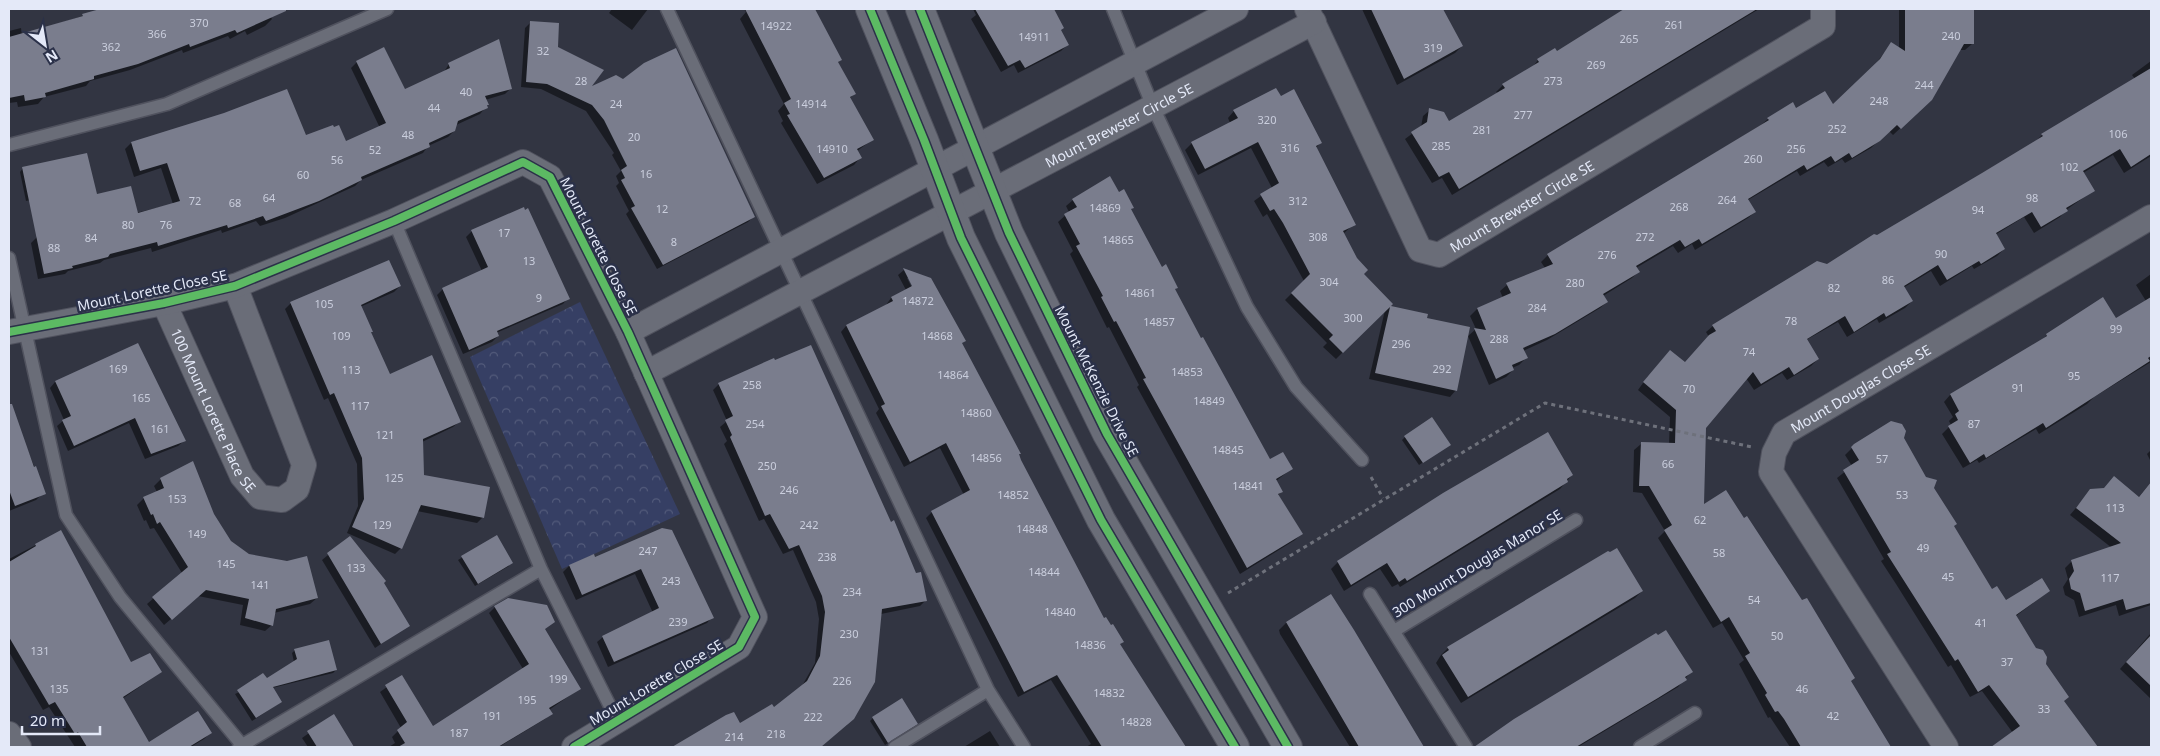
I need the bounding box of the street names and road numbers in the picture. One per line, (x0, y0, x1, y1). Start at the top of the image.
street label: Mount Brewster Circle SE (1041, 78, 1196, 171)
street label: Mount Brewster Circle SE (1446, 155, 1597, 256)
street label: Mount Lorette Close SE (556, 174, 642, 318)
street label: Mount Lorette Close SE (75, 265, 229, 315)
street label: Mount McKenzie Drive SE (1051, 302, 1143, 460)
street label: 100 Mount Lorette Place SE (167, 325, 261, 496)
street label: Mount Douglas Close SE (1787, 339, 1934, 437)
street label: 300 Mount Douglas Manor SE (1388, 505, 1566, 621)
street label: Mount Lorette Close SE (586, 635, 726, 729)

